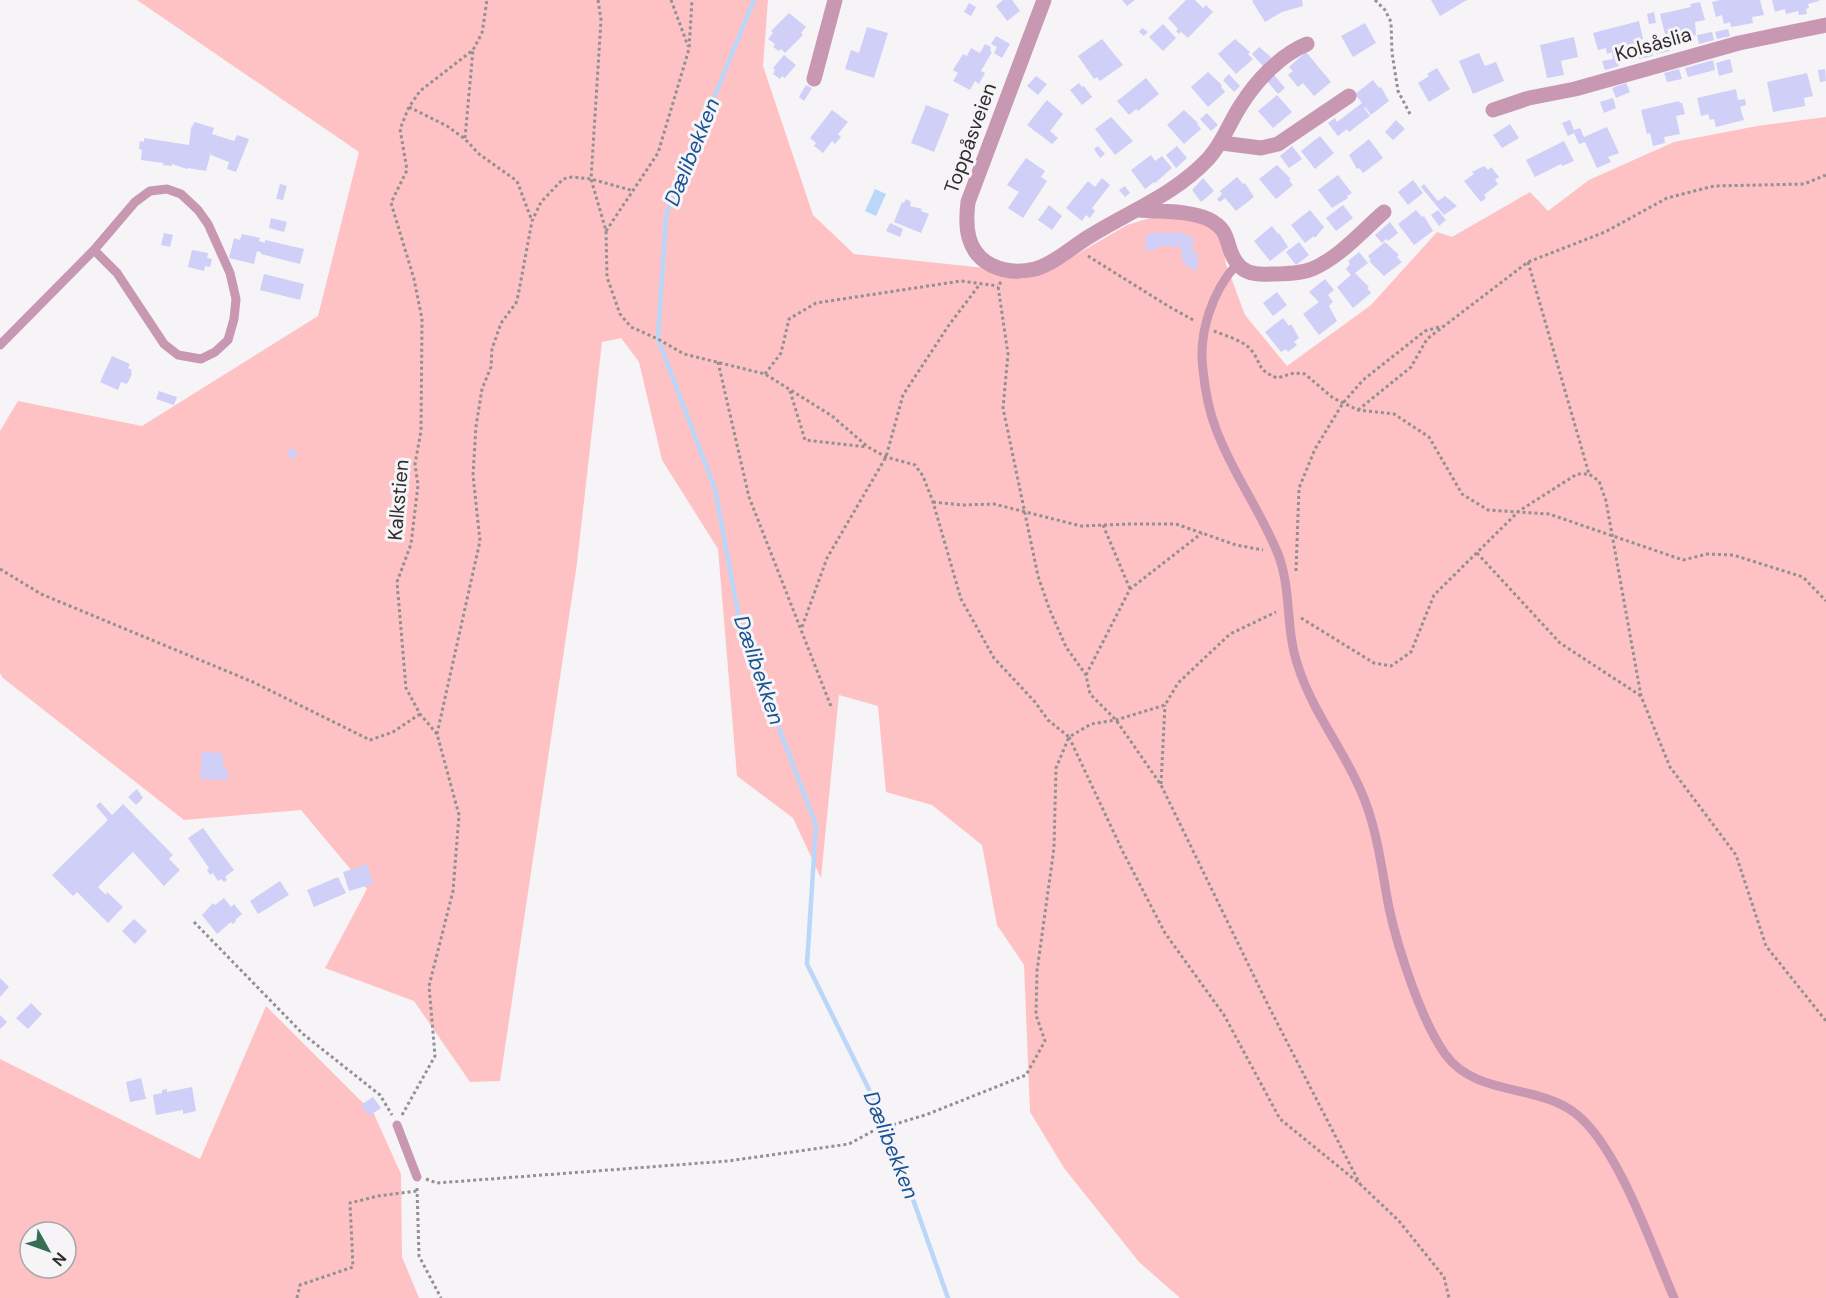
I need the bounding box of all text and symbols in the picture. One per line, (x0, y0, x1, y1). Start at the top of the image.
street label: Kolsåslia (1612, 21, 1694, 67)
street label: Toppåsveien (938, 79, 1002, 197)
water label: Dælibekken (658, 94, 726, 210)
street label: Kalkstien (382, 458, 414, 542)
water label: Dælibekken (727, 612, 791, 728)
water label: Dælibekken (857, 1087, 925, 1203)
north arrow (18, 1220, 78, 1280)
text: N (47, 1248, 71, 1271)

